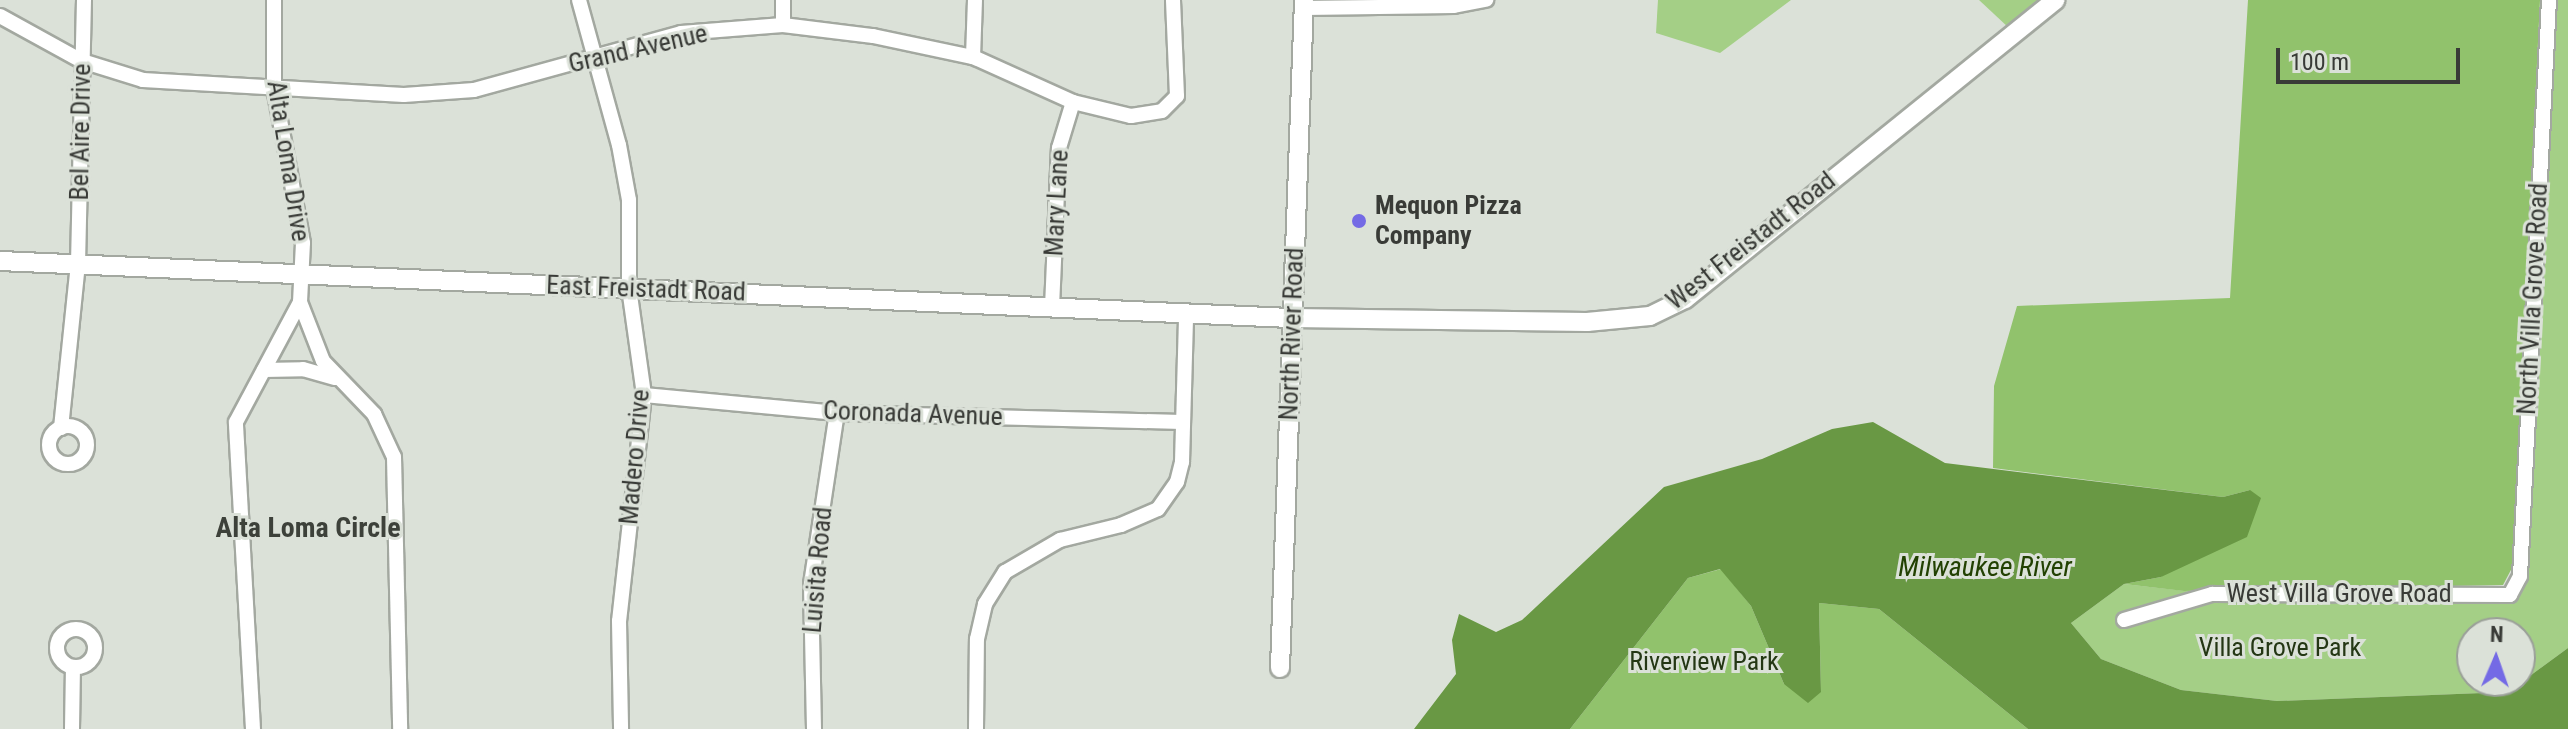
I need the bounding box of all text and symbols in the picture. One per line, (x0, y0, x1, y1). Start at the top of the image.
street label: Grand Avenue (566, 18, 710, 80)
scale bar (2280, 32, 2464, 82)
text: 100 m (2290, 48, 2349, 76)
street label: Bel Aire Drive (64, 63, 98, 201)
street label: Alta Loma Drive (260, 78, 316, 244)
street label: Mary Lane (1039, 149, 1075, 257)
street label: West Freistadt Road (1660, 165, 1842, 317)
street label: North Villa Grove Road (2511, 182, 2555, 416)
place label: Mequon Pizza Company (1375, 190, 1522, 252)
marker: Mequon Pizza Company (1350, 212, 1368, 230)
street label: North River Road (1273, 247, 1311, 421)
street label: East Freistadt Road (546, 270, 746, 308)
street label: Madero Drive (614, 388, 656, 526)
street label: Coronada Avenue (823, 395, 1003, 433)
street label: Luisita Road (797, 506, 839, 634)
district label: Alta Loma Circle (215, 511, 401, 545)
water label: Milwaukee River (1898, 550, 2072, 584)
street label: West Villa Grove Road (2226, 578, 2452, 610)
north arrow (2456, 617, 2536, 697)
text: N (2490, 622, 2504, 647)
park label: Villa Grove Park (2199, 632, 2361, 664)
park label: Riverview Park (1629, 646, 1779, 678)

